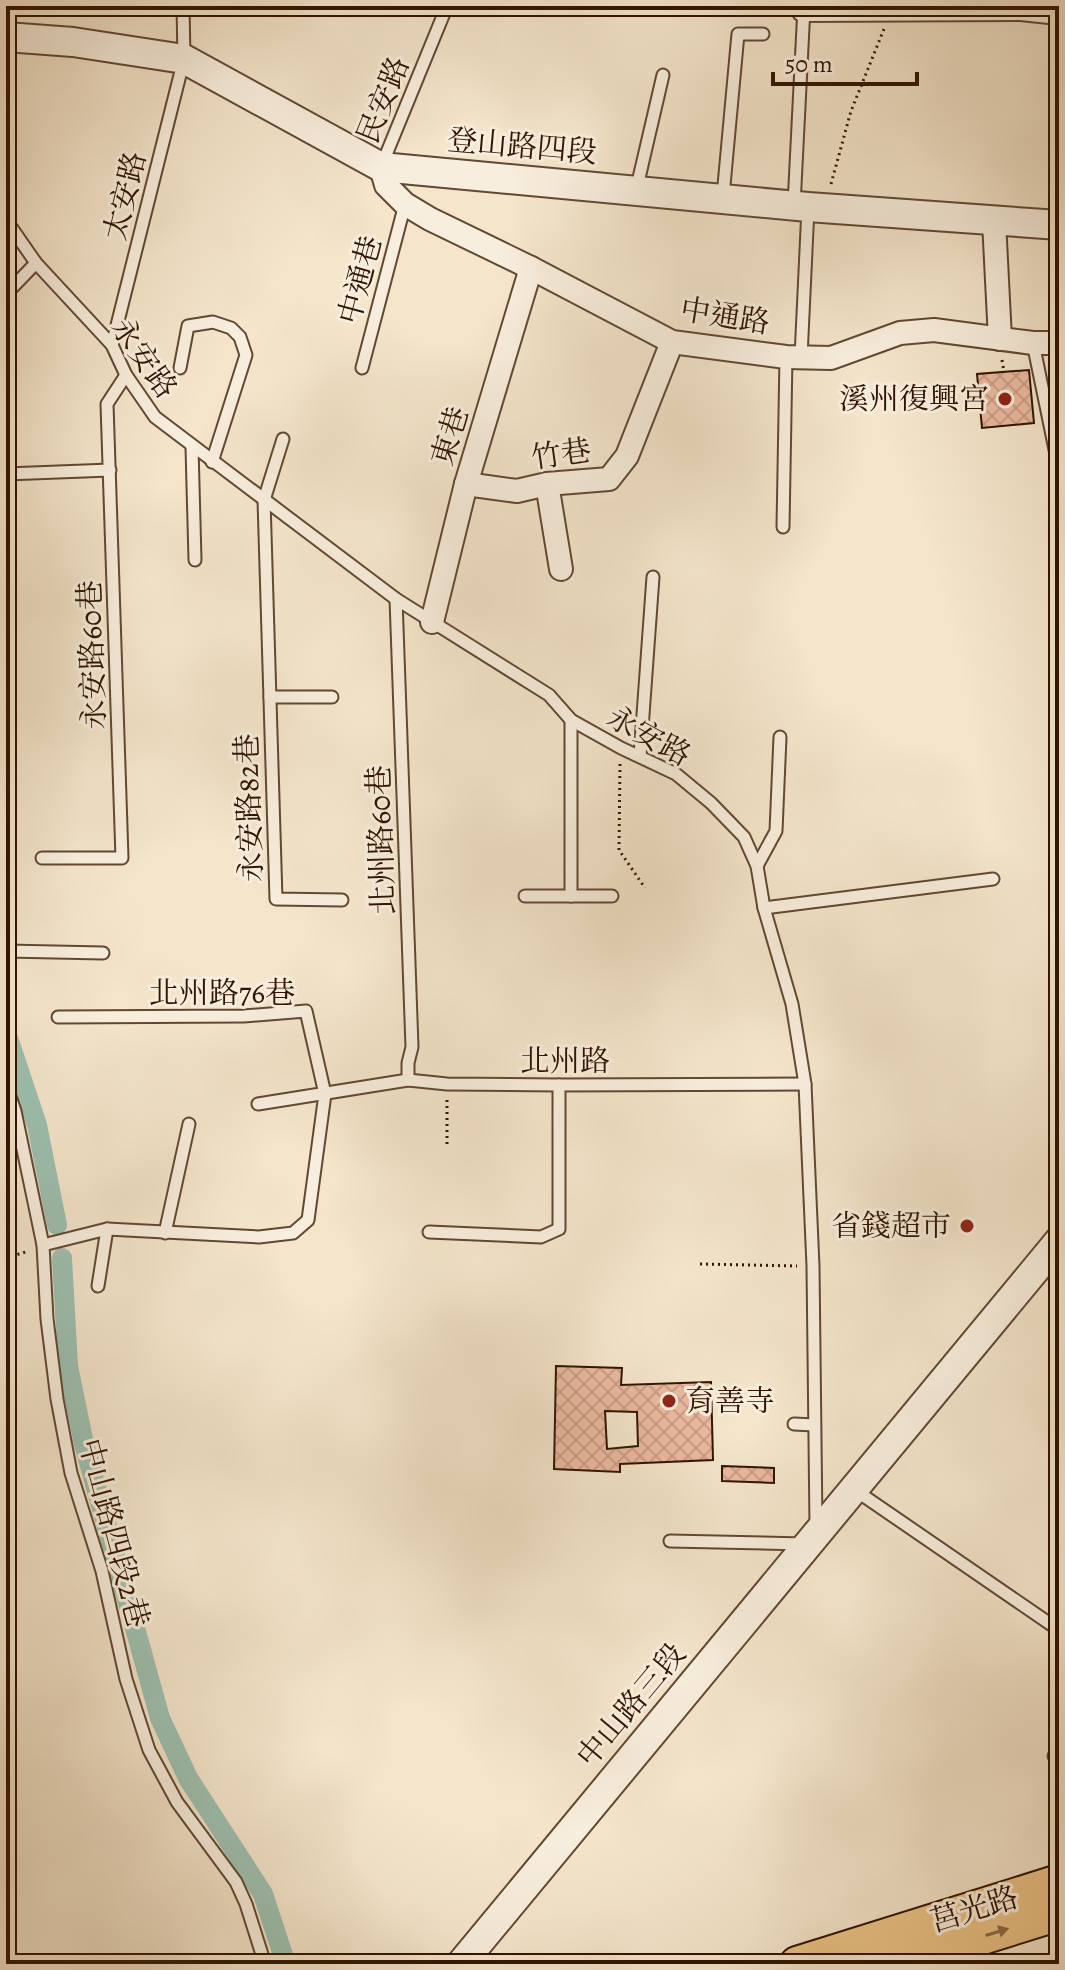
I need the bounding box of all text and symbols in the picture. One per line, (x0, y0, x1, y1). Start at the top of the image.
scale bar (773, 36, 917, 86)
text: 50 m (785, 48, 833, 80)
street label: 民安路 (348, 51, 418, 149)
street label: 登山路四段 (446, 120, 598, 172)
street label: 太安路 (95, 147, 155, 245)
street label: 中通巷 (329, 231, 391, 329)
street label: 中通路 (677, 289, 773, 343)
street label: 永安路 (102, 310, 186, 406)
place label: 溪州復興宮 (839, 379, 989, 419)
marker: 溪州復興宮 (996, 390, 1014, 408)
street label: 東巷 (422, 401, 478, 471)
street label: 竹巷 (529, 430, 593, 478)
street label: 永安路60巷 (69, 579, 115, 731)
street label: 永安路 (600, 697, 698, 775)
street label: 永安路82巷 (226, 733, 272, 883)
street label: 北州路60巷 (358, 764, 404, 916)
street label: 北州路76巷 (149, 973, 295, 1013)
street label: 北州路 (520, 1041, 610, 1081)
place label: 省錢超市 (831, 1206, 951, 1246)
marker: 省錢超市 (958, 1217, 976, 1235)
place label: 育善寺 (685, 1381, 775, 1421)
marker: 育善寺 (660, 1392, 678, 1410)
street label: 中山路四段2巷 (70, 1434, 158, 1632)
street label: 中山路三段 (567, 1635, 695, 1775)
street label: 莒光路 (925, 1877, 1023, 1941)
one-way arrow (985, 1926, 1009, 1938)

